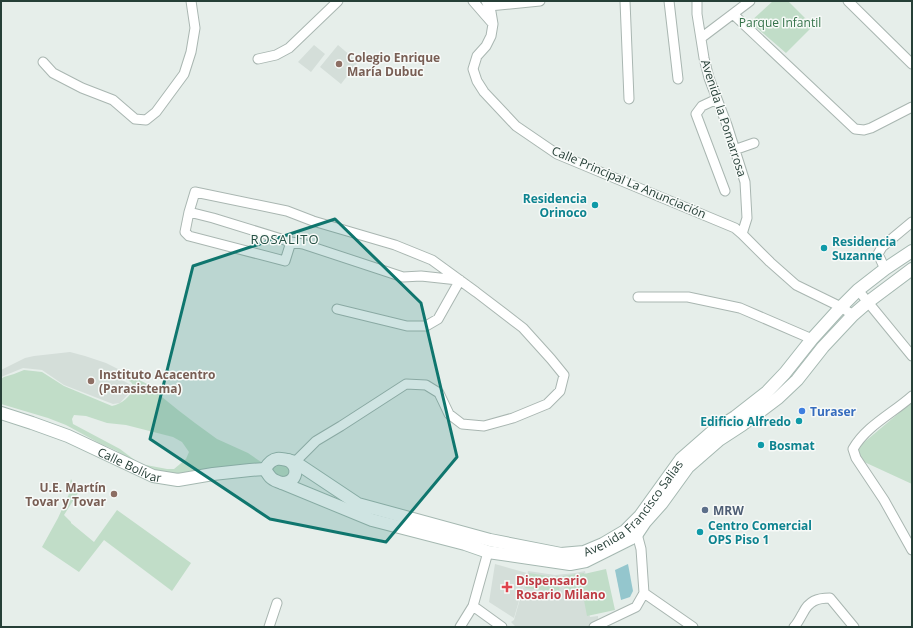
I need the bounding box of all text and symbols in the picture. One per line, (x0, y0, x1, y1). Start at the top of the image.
park label: Parque Infantil (739, 14, 821, 31)
place label: Colegio Enrique María Dubuc (347, 49, 440, 80)
street label: Avenida la Pomarrosa (697, 57, 751, 179)
marker: Colegio Enrique María Dubuc (334, 59, 344, 69)
street label: Calle Principal La Anunciación (549, 142, 709, 222)
place label: Residencia Orinoco (523, 190, 587, 221)
marker: Residencia Orinoco (590, 200, 600, 210)
district label: ROSALITO (250, 230, 320, 248)
place label: Residencia Suzanne (832, 233, 896, 264)
marker: Residencia Suzanne (819, 243, 829, 253)
place label: Instituto Acacentro (Parasistema) (99, 366, 215, 397)
marker: Instituto Acacentro (Parasistema) (86, 376, 96, 386)
place label: Turaser (810, 403, 857, 420)
marker: Turaser (797, 406, 807, 416)
place label: Edificio Alfredo (700, 413, 791, 430)
marker: Edificio Alfredo (794, 416, 804, 426)
place label: Bosmat (769, 437, 815, 454)
marker: Bosmat (756, 440, 766, 450)
street label: Calle Bolívar (95, 443, 163, 486)
street label: Avenida Francisco Salias (580, 456, 687, 560)
place label: U.E. Martín Tovar y Tovar (25, 479, 107, 510)
marker: U.E. Martín Tovar y Tovar (109, 489, 119, 499)
place label: MRW (713, 502, 744, 519)
marker: MRW (700, 505, 710, 515)
place label: Centro Comercial OPS Piso 1 (708, 517, 812, 548)
marker: Centro Comercial OPS Piso 1 (695, 527, 705, 537)
place label: Dispensario Rosario Milano (516, 572, 605, 603)
marker: Dispensario Rosario Milano (501, 581, 513, 593)

